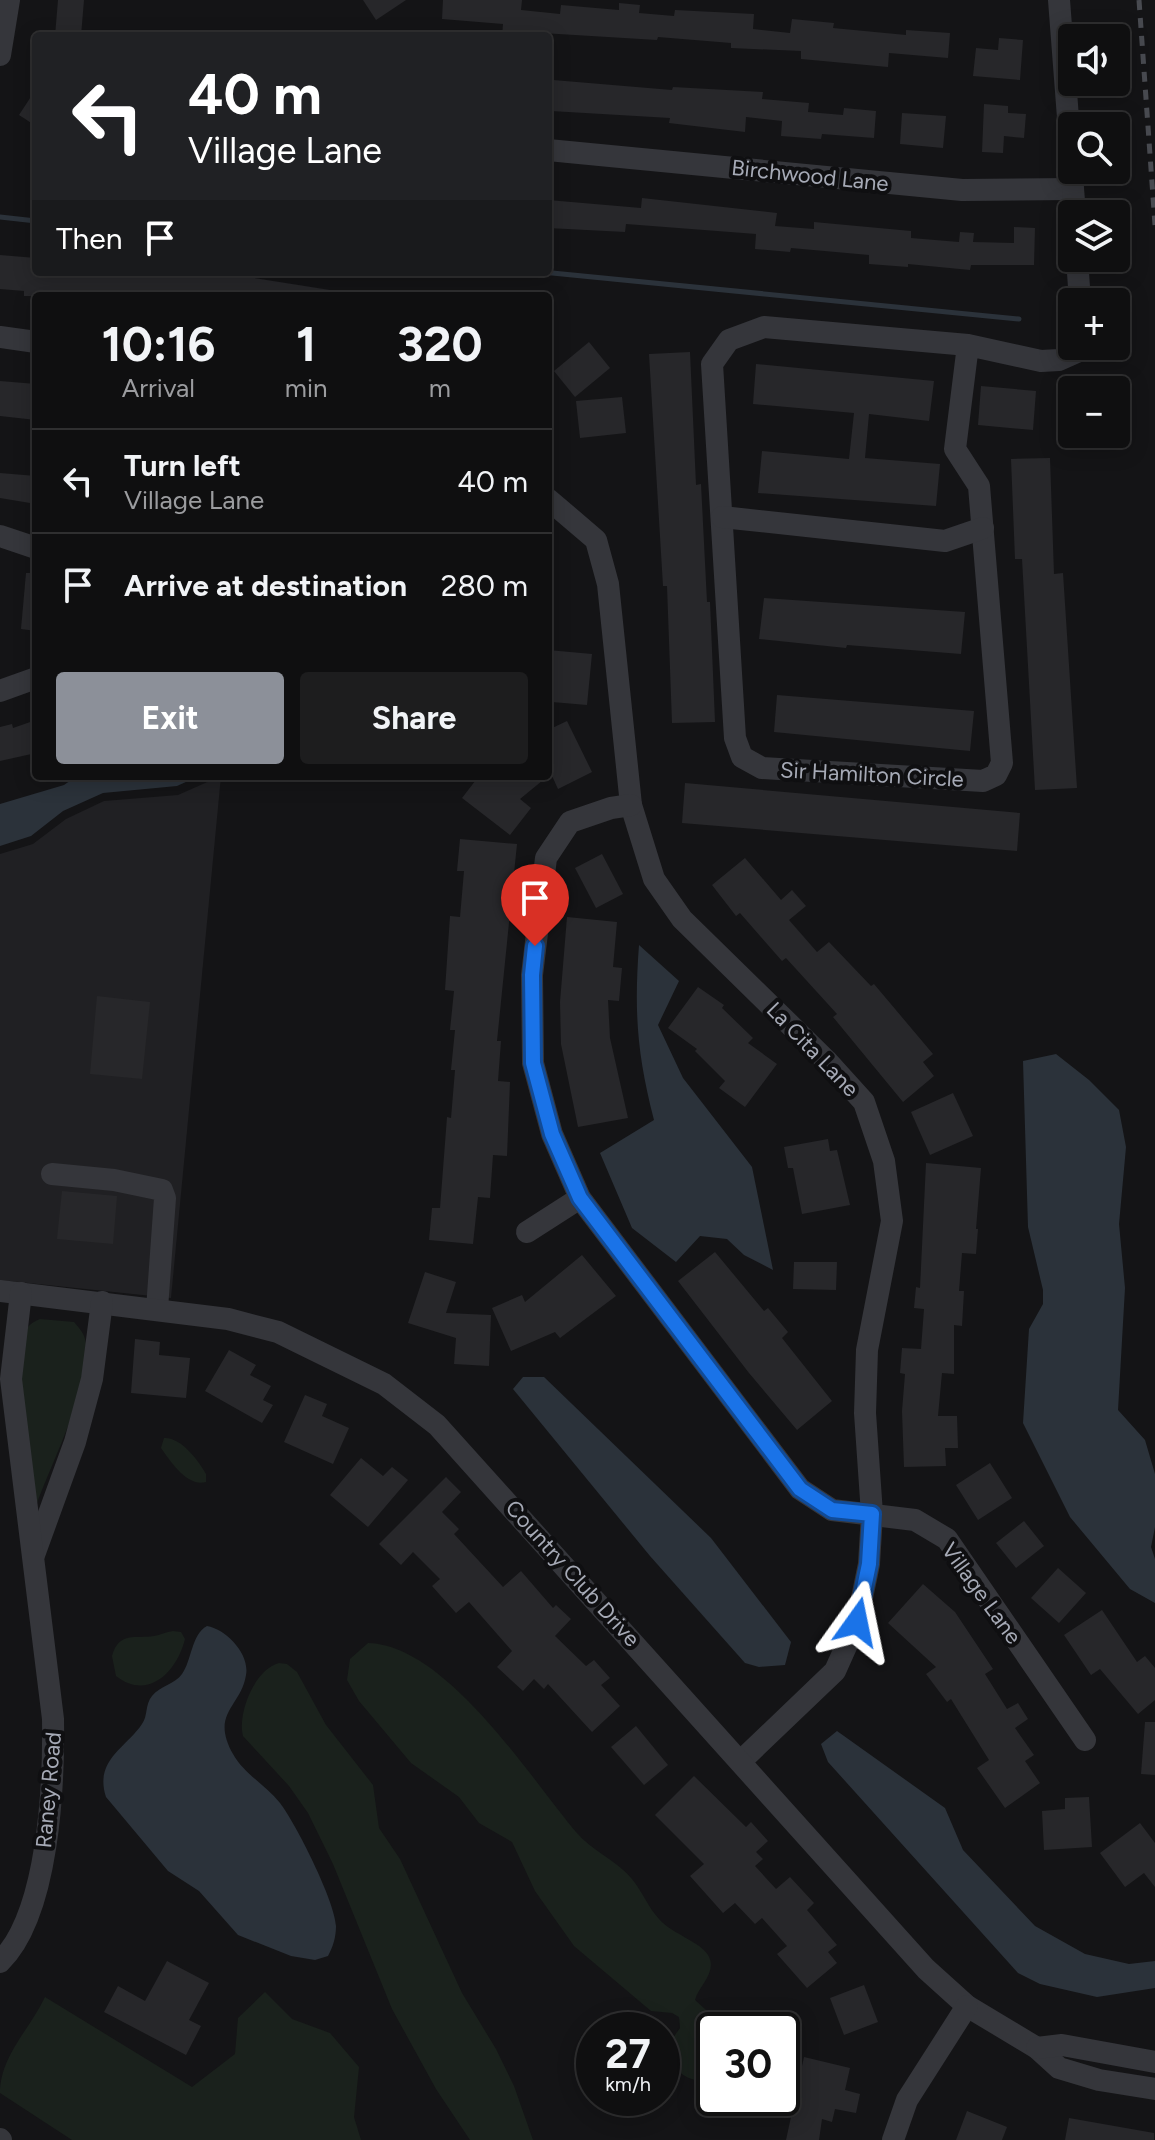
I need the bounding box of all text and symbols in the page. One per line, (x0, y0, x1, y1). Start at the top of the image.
map controls (1058, 24, 1130, 448)
button: sound (1058, 24, 1130, 96)
text: 40 m (188, 61, 322, 128)
icon: left (56, 64, 160, 168)
button: search (1058, 112, 1130, 184)
text: Village Lane (188, 129, 382, 172)
street label: Birchwood Lane (730, 154, 890, 197)
button: layers (1058, 200, 1130, 272)
icon: arrive (138, 216, 182, 260)
text: Then (56, 220, 122, 257)
button: + (1058, 288, 1130, 360)
text: 10:16 (101, 315, 215, 373)
text: 1 (296, 315, 316, 373)
text: 320 (397, 315, 483, 373)
text: Arrival (122, 372, 195, 404)
text: min (285, 372, 327, 404)
text: m (429, 372, 451, 404)
button: − (1058, 376, 1130, 448)
text: Turn left (124, 447, 241, 484)
icon: left (56, 459, 100, 503)
text: 40 m (457, 463, 528, 500)
text: Village Lane (124, 484, 264, 516)
icon: arrive (56, 563, 100, 607)
text: Arrive at destination (124, 567, 407, 604)
text: 280 m (441, 567, 528, 604)
button: Exit (56, 672, 284, 764)
button: Share (300, 672, 528, 764)
street label: Sir Hamilton Circle (780, 756, 964, 793)
pin (501, 864, 569, 946)
icon: arrive (513, 876, 557, 920)
street label: La Cita Lane (761, 996, 864, 1102)
street label: Country Club Drive (500, 1494, 646, 1652)
street label: Village Lane (936, 1537, 1027, 1649)
position arrow (815, 1580, 899, 1664)
street label: Raney Road (30, 1731, 67, 1849)
speed limit sign: 30 (696, 2012, 800, 2116)
text: 27 (605, 2030, 651, 2078)
text: km/h (605, 2072, 651, 2096)

